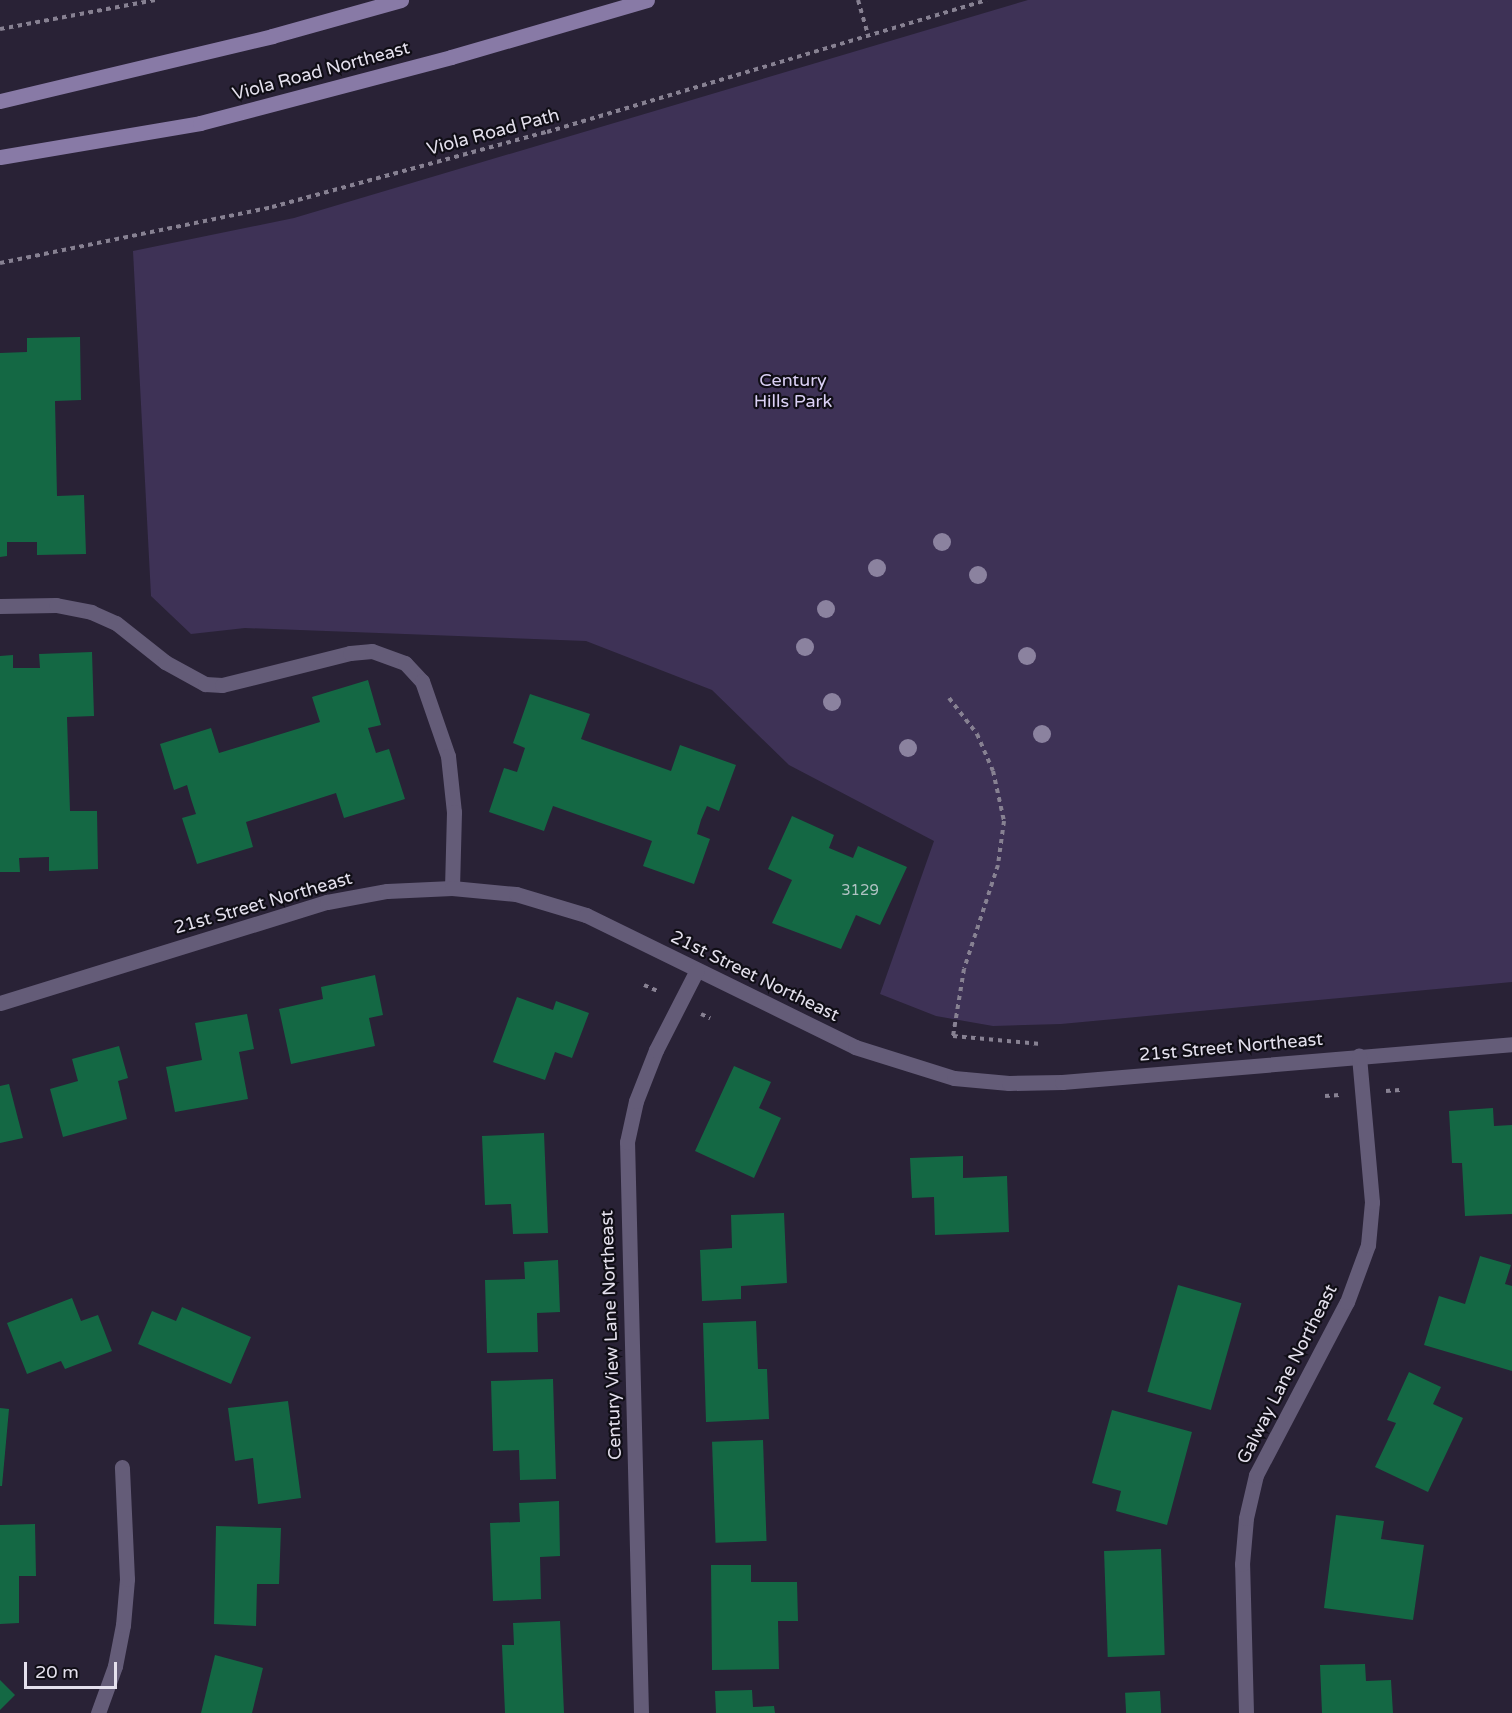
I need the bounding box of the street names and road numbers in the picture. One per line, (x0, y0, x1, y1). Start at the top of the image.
street label: Viola Road Northeast (230, 37, 412, 105)
street label: Viola Road Path (424, 104, 562, 160)
street label: 21st Street Northeast (171, 867, 355, 939)
street label: 21st Street Northeast (667, 926, 843, 1026)
street label: 21st Street Northeast (1138, 1028, 1324, 1066)
street label: Century View Lane Northeast (596, 1210, 626, 1460)
street label: Galway Lane Northeast (1232, 1281, 1342, 1467)

